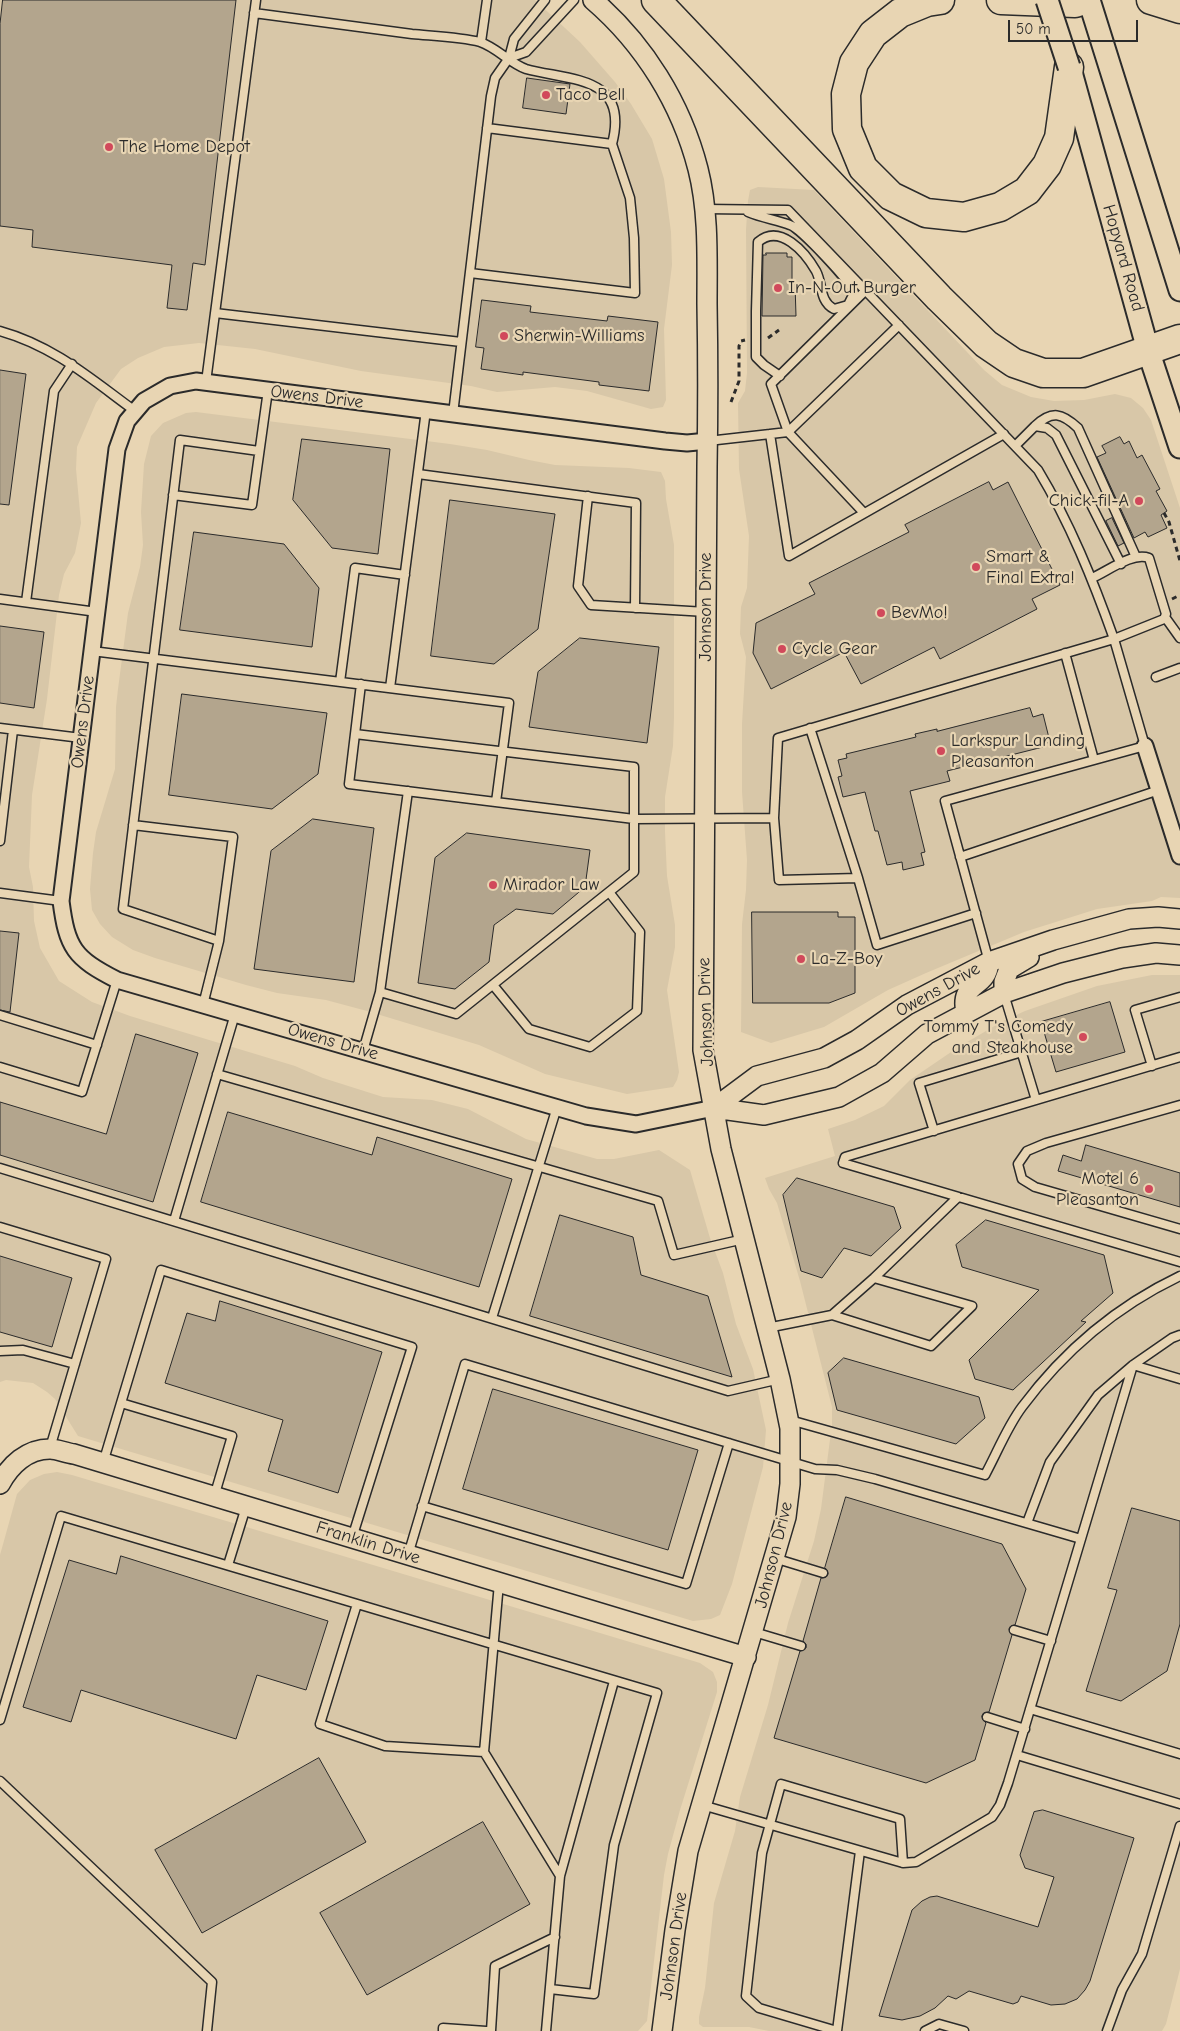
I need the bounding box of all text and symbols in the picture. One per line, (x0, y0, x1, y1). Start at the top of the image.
scale bar (1010, 10, 1140, 42)
text: 50 m (1016, 20, 1051, 38)
place label: Taco Bell (556, 84, 625, 106)
marker: Taco Bell (540, 89, 552, 101)
place label: The Home Depot (119, 136, 250, 158)
marker: The Home Depot (103, 141, 115, 153)
street label: Hopyard Road (1097, 202, 1149, 314)
place label: In-N-Out Burger (788, 277, 916, 299)
marker: In-N-Out Burger (772, 282, 784, 294)
place label: Sherwin-Williams (514, 325, 645, 347)
marker: Sherwin-Williams (498, 330, 510, 342)
street label: Owens Drive (269, 381, 365, 413)
place label: Chick-fil-A (1049, 490, 1129, 512)
marker: Chick-fil-A (1133, 495, 1145, 507)
place label: Smart & Final Extra! (986, 546, 1075, 588)
street label: Johnson Drive (695, 552, 717, 662)
marker: Smart & Final Extra! (970, 561, 982, 573)
place label: BevMo! (891, 602, 948, 624)
marker: BevMo! (875, 607, 887, 619)
place label: Cycle Gear (792, 638, 877, 660)
marker: Cycle Gear (776, 643, 788, 655)
street label: Owens Drive (67, 674, 99, 770)
place label: Larkspur Landing Pleasanton (951, 730, 1085, 772)
marker: Larkspur Landing Pleasanton (935, 745, 947, 757)
place label: Mirador Law (503, 874, 599, 896)
marker: Mirador Law (487, 879, 499, 891)
place label: La-Z-Boy (811, 948, 883, 970)
marker: La-Z-Boy (795, 953, 807, 965)
street label: Johnson Drive (693, 957, 719, 1067)
street label: Owens Drive (892, 958, 984, 1022)
place label: Tommy T's Comedy and Steakhouse (923, 1016, 1073, 1058)
street label: Owens Drive (285, 1019, 381, 1065)
marker: Tommy T's Comedy and Steakhouse (1077, 1031, 1089, 1043)
place label: Motel 6 Pleasanton (1056, 1168, 1139, 1210)
marker: Motel 6 Pleasanton (1143, 1183, 1155, 1195)
street label: Johnson Drive (750, 1500, 798, 1610)
street label: Franklin Drive (313, 1517, 423, 1569)
street label: Johnson Drive (656, 1891, 692, 2001)

